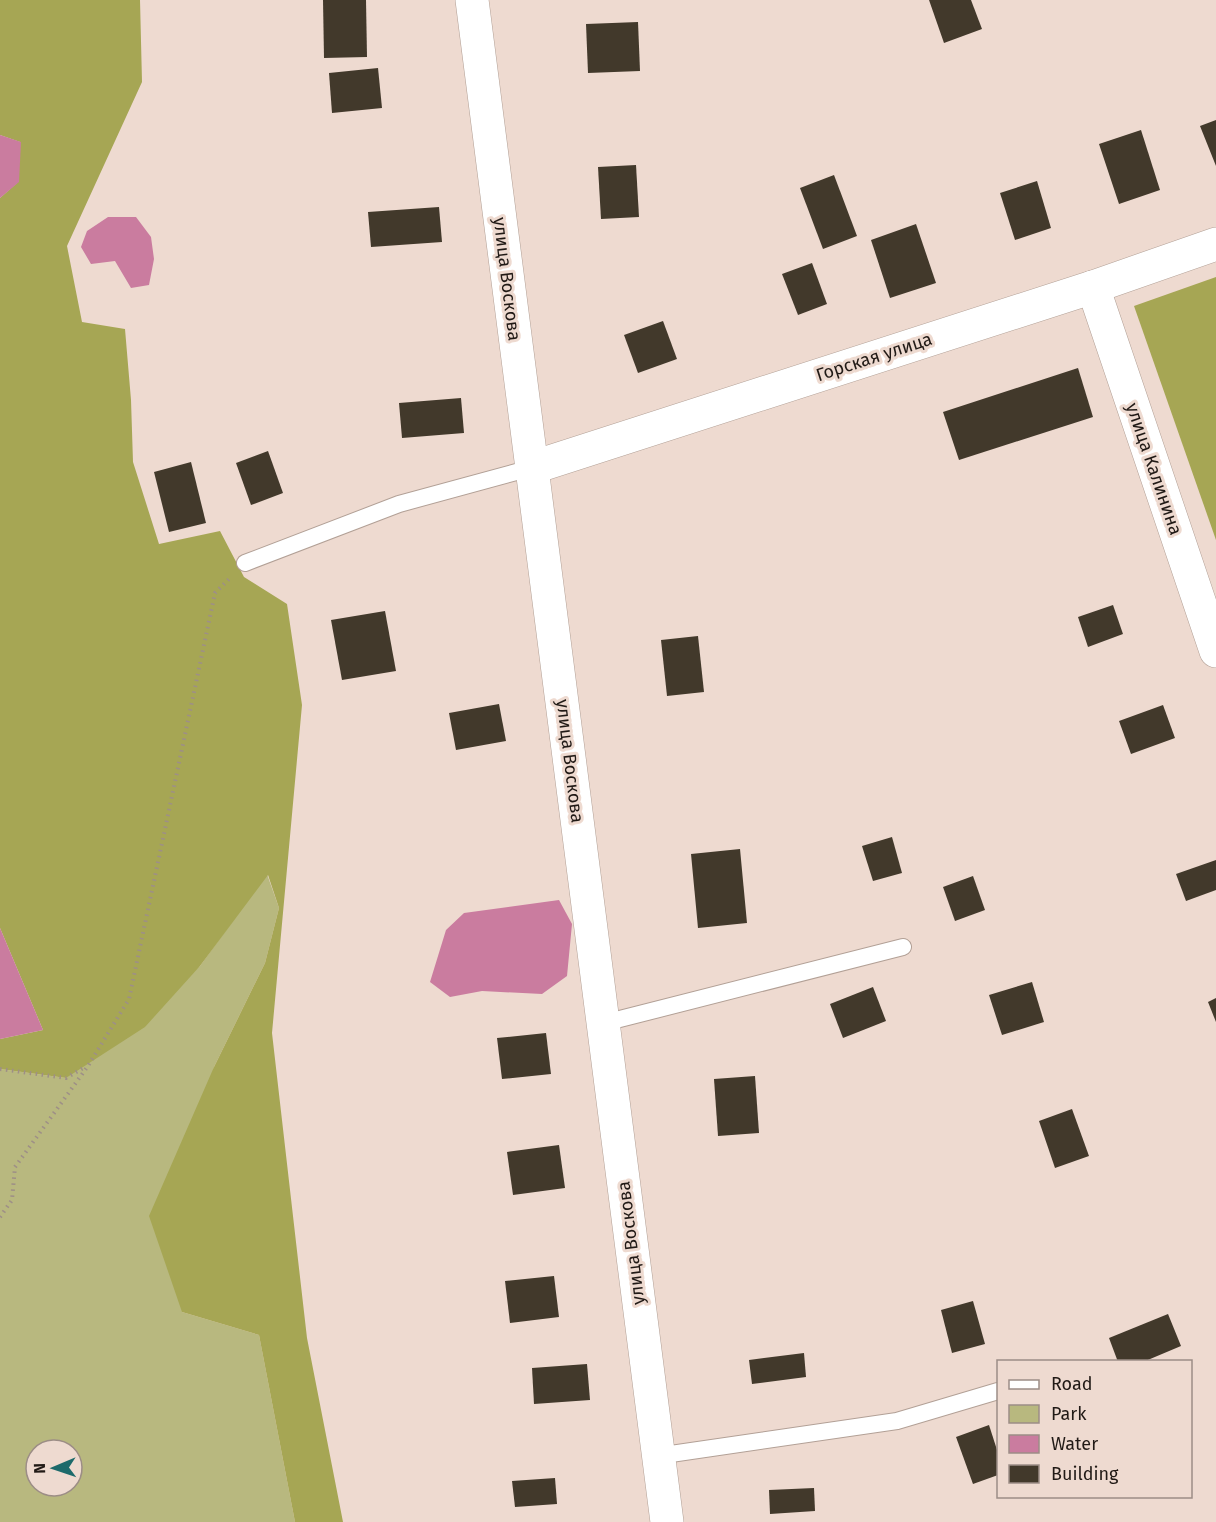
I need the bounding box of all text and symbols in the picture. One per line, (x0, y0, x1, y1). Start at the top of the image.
street label: улица Воскова (488, 216, 526, 342)
street label: Горская улица (813, 328, 935, 386)
street label: улица Калинина (1121, 400, 1187, 538)
street label: улица Воскова (551, 698, 589, 824)
street label: улица Воскова (612, 1180, 650, 1306)
legend (997, 1360, 1192, 1498)
text: Road (1051, 1373, 1093, 1395)
text: Park (1051, 1403, 1087, 1425)
text: Water (1051, 1433, 1098, 1455)
north arrow (24, 1438, 84, 1498)
text: N (30, 1463, 49, 1474)
text: Building (1051, 1463, 1119, 1485)

